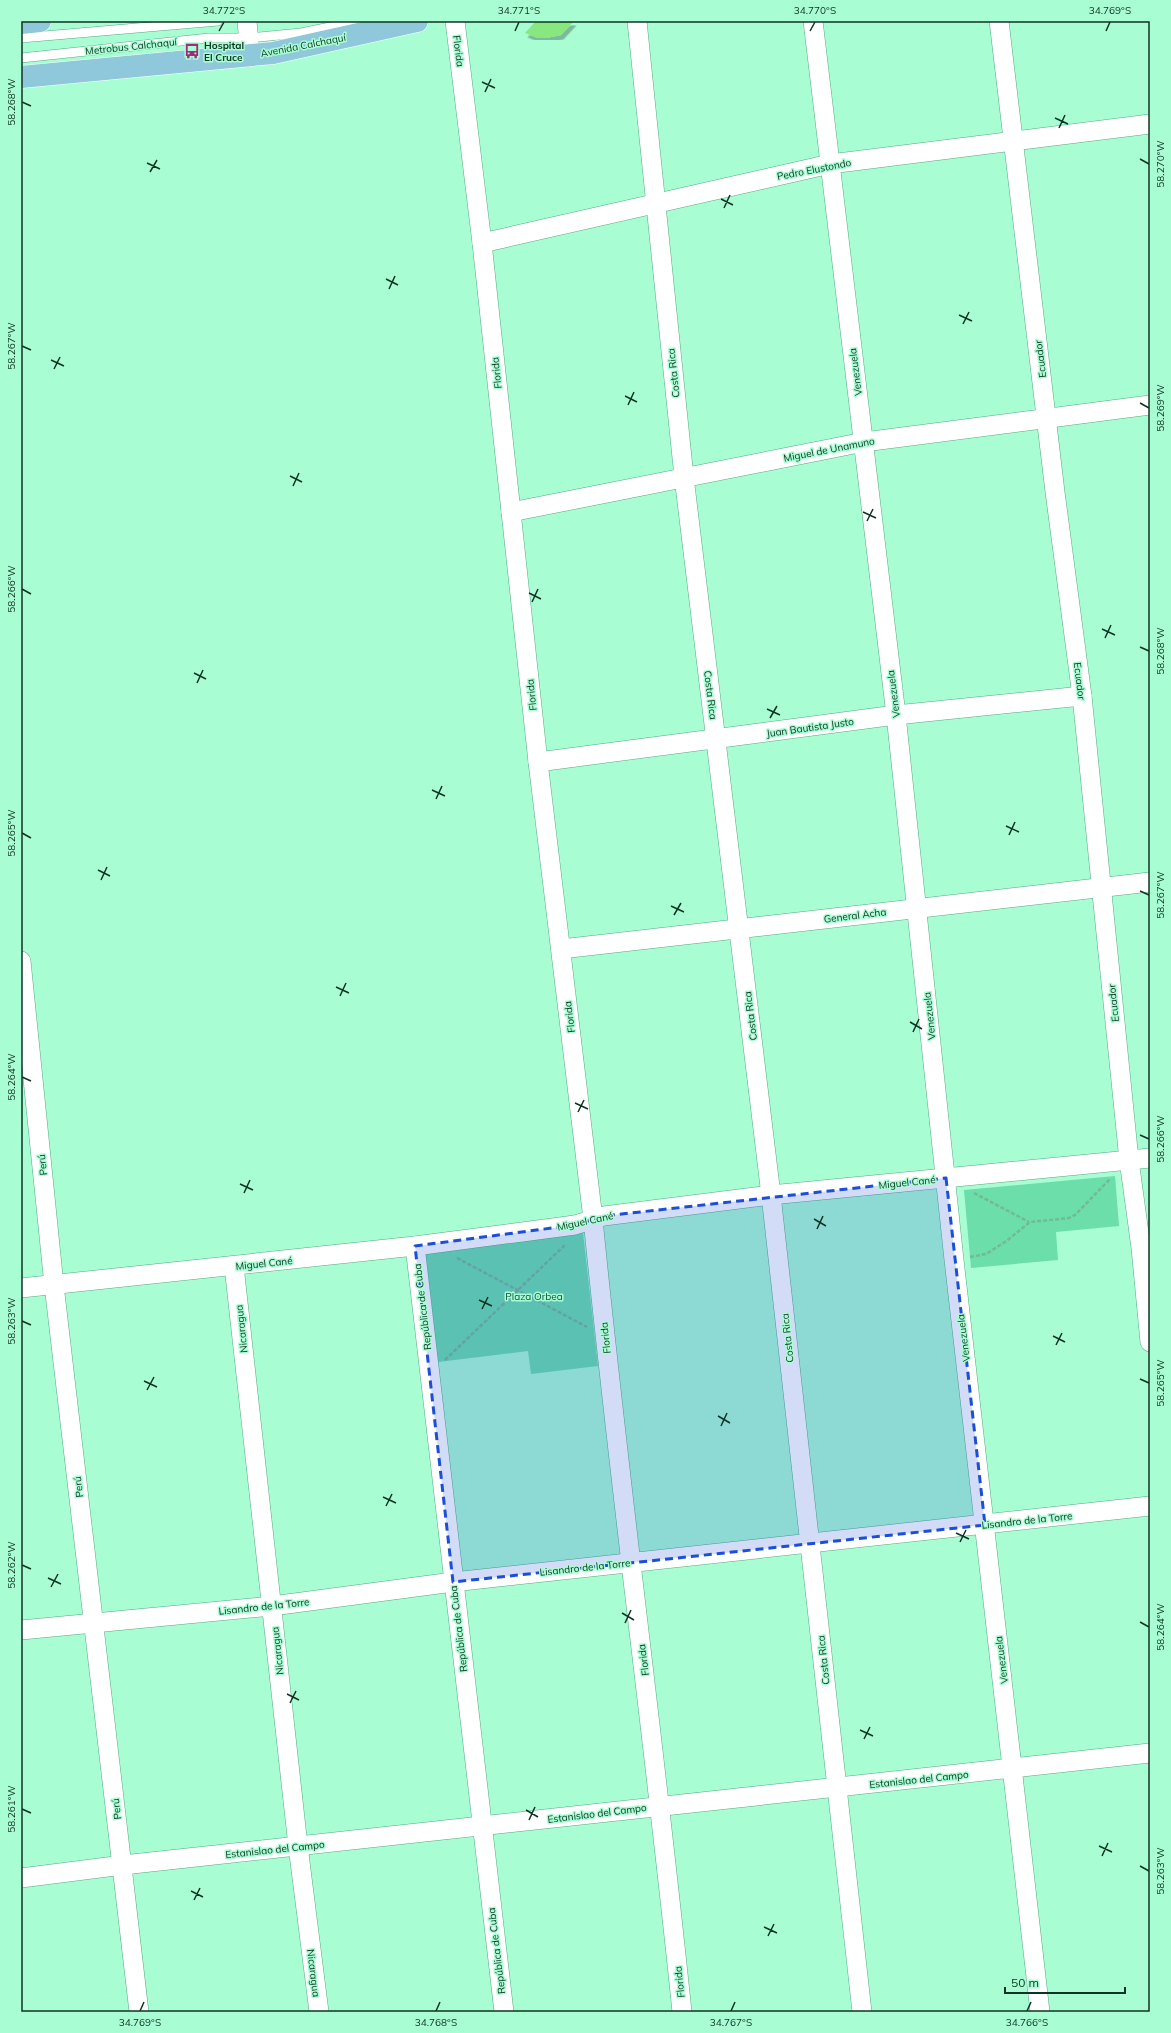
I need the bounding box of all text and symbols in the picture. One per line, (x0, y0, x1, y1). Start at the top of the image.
text: 34.772°S (203, 4, 245, 17)
text: 34.771°S (498, 4, 540, 17)
text: 34.770°S (794, 4, 836, 17)
text: 34.769°S (1089, 4, 1131, 17)
street label: Avenida Calchaquí (259, 31, 347, 60)
street label: Metrobus Calchaquí (85, 35, 178, 58)
street label: Florida (450, 35, 467, 68)
place label: Hospital El Cruce (204, 39, 244, 64)
bus stop icon: Hospital El Cruce (183, 42, 201, 60)
text: 58.268°W (5, 78, 18, 126)
text: 58.270°W (1154, 140, 1167, 188)
street label: Pedro Elustondo (776, 156, 853, 183)
text: 58.267°W (5, 322, 18, 370)
street label: Ecuador (1032, 339, 1049, 379)
street label: Venezuela (846, 347, 865, 396)
street label: Costa Rica (664, 348, 683, 398)
street label: Florida (488, 356, 505, 389)
text: 58.269°W (1154, 384, 1167, 432)
street label: Miguel de Unamuno (782, 434, 876, 465)
text: 58.266°W (5, 565, 18, 613)
text: 58.268°W (1154, 627, 1167, 675)
street label: Ecuador (1071, 661, 1088, 701)
street label: Venezuela (884, 669, 903, 718)
street label: Costa Rica (701, 670, 720, 720)
street label: Florida (523, 678, 540, 711)
street label: Juan Bautista Justo (766, 715, 855, 740)
text: 58.265°W (5, 809, 18, 857)
text: 58.267°W (1154, 871, 1167, 919)
street label: General Acha (823, 905, 887, 926)
street label: Ecuador (1105, 983, 1122, 1022)
street label: Costa Rica (741, 991, 760, 1041)
street label: Venezuela (921, 991, 938, 1040)
street label: Florida (561, 1000, 578, 1033)
text: 58.264°W (5, 1053, 18, 1101)
text: 58.266°W (1154, 1115, 1167, 1163)
street label: Perú (35, 1154, 50, 1176)
street label: Miguel Cané (878, 1173, 936, 1192)
street label: Miguel Cané (556, 1209, 614, 1234)
street label: Miguel Cané (235, 1254, 293, 1273)
street label: República de Cuba (411, 1263, 434, 1351)
park label: Plaza Orbea (505, 1290, 563, 1303)
text: 58.263°W (5, 1297, 18, 1345)
street label: Nicaragua (233, 1304, 250, 1354)
street label: Costa Rica (778, 1313, 797, 1363)
street label: Venezuela (954, 1313, 973, 1362)
street label: Florida (597, 1321, 614, 1354)
text: 58.265°W (1154, 1359, 1167, 1407)
street label: Perú (71, 1476, 86, 1498)
street label: Lisandro de la Torre (981, 1509, 1073, 1532)
text: 58.262°W (5, 1541, 18, 1589)
street label: Lisandro de la Torre (539, 1556, 631, 1579)
street label: República de Cuba (447, 1585, 470, 1673)
street label: Lisandro de la Torre (218, 1595, 310, 1618)
text: 58.264°W (1154, 1603, 1167, 1651)
street label: Nicaragua (269, 1626, 286, 1676)
street label: Costa Rica (814, 1635, 833, 1685)
street label: Venezuela (992, 1635, 1011, 1684)
street label: Florida (635, 1643, 652, 1676)
street label: Estanislao del Campo (869, 1768, 970, 1791)
text: 58.261°W (5, 1785, 18, 1833)
street label: Perú (109, 1798, 124, 1820)
street label: Estanislao del Campo (547, 1801, 648, 1826)
street label: Estanislao del Campo (225, 1838, 326, 1861)
text: 58.263°W (1154, 1847, 1167, 1895)
street label: República de Cuba (485, 1907, 508, 1995)
street label: Nicaragua (304, 1948, 323, 1998)
street label: Florida (671, 1965, 688, 1998)
scale bar (1005, 1969, 1125, 1995)
text: 50 m (1011, 1975, 1039, 1990)
text: 34.769°S (119, 2016, 161, 2029)
text: 34.768°S (415, 2016, 457, 2029)
text: 34.767°S (710, 2016, 752, 2029)
text: 34.766°S (1006, 2016, 1048, 2029)

